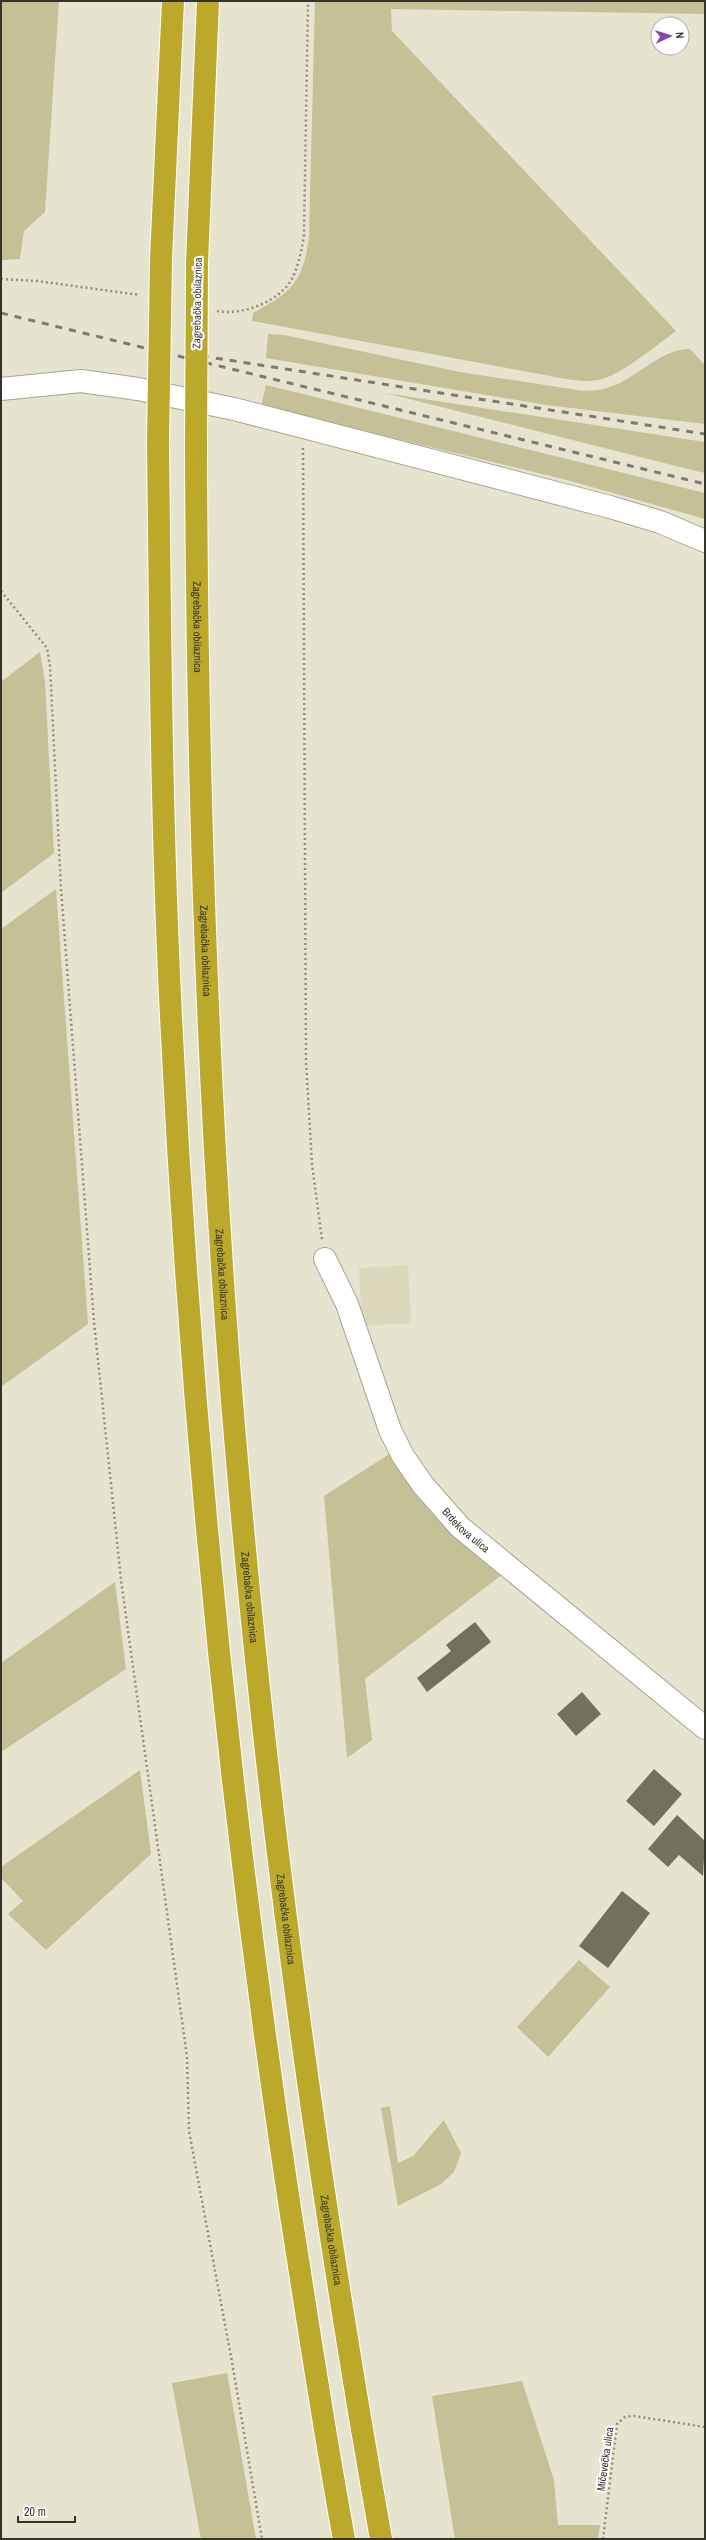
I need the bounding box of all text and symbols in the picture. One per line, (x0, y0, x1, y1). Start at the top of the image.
north arrow (650, 16, 690, 56)
text: N (673, 32, 687, 39)
street label: Zagrebačka obilaznica (189, 257, 205, 349)
street label: Zagrebačka obilaznica (190, 581, 205, 673)
street label: Zagrebačka obilaznica (197, 905, 214, 997)
street label: Zagrebačka obilaznica (213, 1228, 233, 1321)
street label: Brdekova ulica (439, 1505, 493, 1556)
street label: Zagrebačka obilaznica (238, 1551, 261, 1644)
street label: Zagrebačka obilaznica (273, 1873, 299, 1966)
street label: Zagrebačka obilaznica (318, 2194, 345, 2286)
street label: Mičevečka ulica (594, 2426, 616, 2492)
scale bar (18, 2498, 75, 2524)
text: 20 m (24, 2504, 46, 2520)

